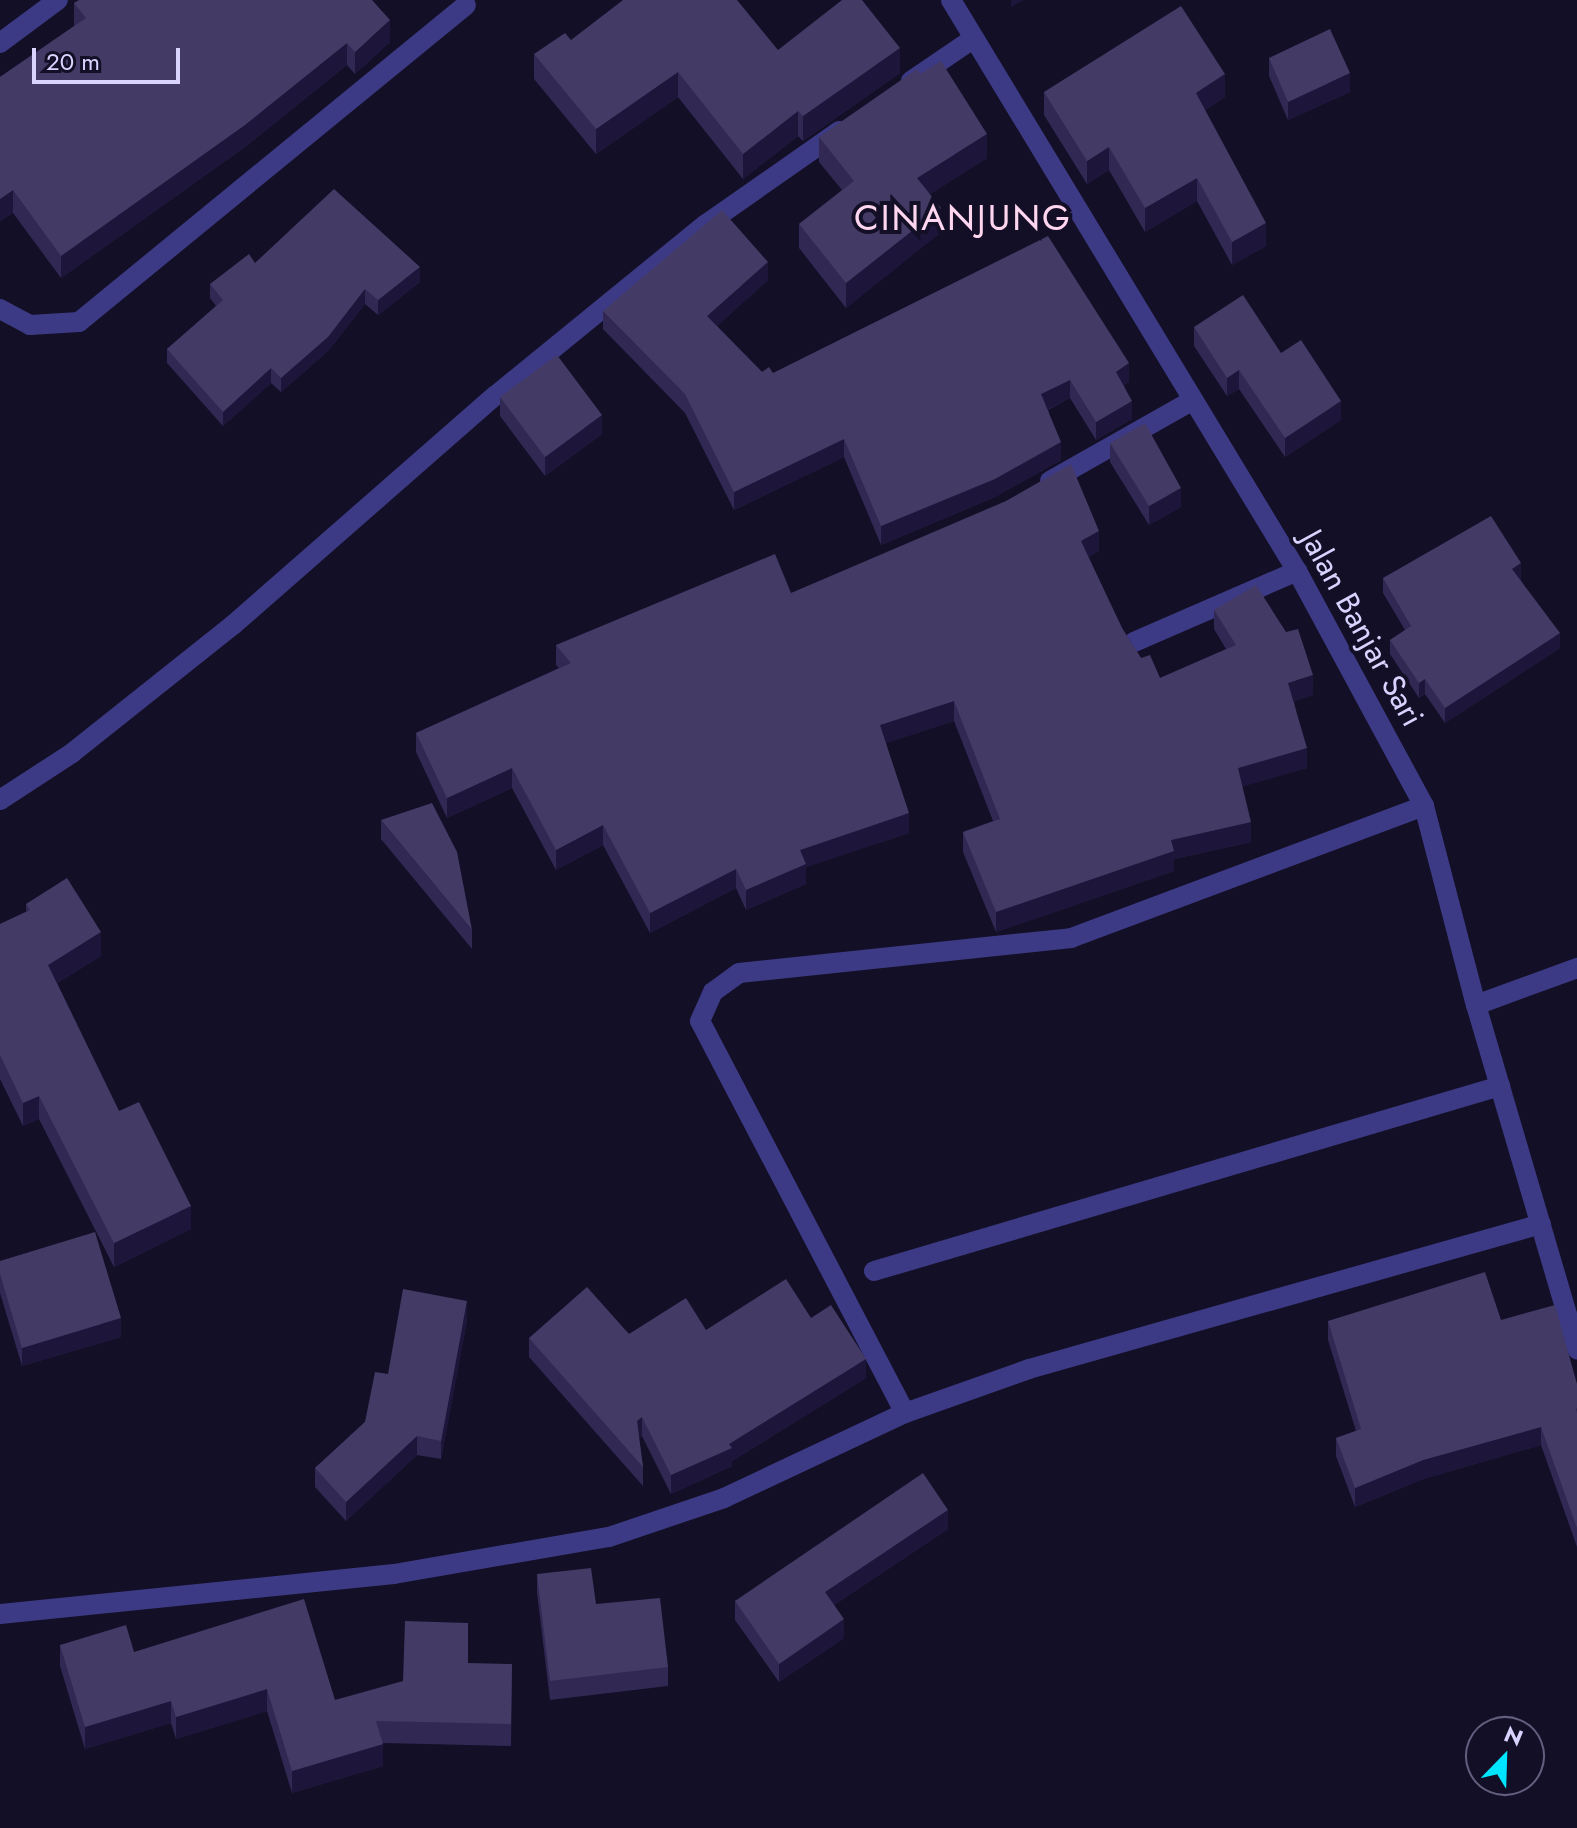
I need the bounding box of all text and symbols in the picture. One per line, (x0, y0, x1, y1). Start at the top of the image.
scale bar (36, 32, 184, 82)
text: 20 m (46, 44, 100, 79)
district label: CINANJUNG (854, 196, 1072, 240)
street label: Jalan Banjar Sari (1292, 523, 1432, 733)
north arrow (1465, 1716, 1545, 1796)
text: N (1499, 1718, 1528, 1754)

